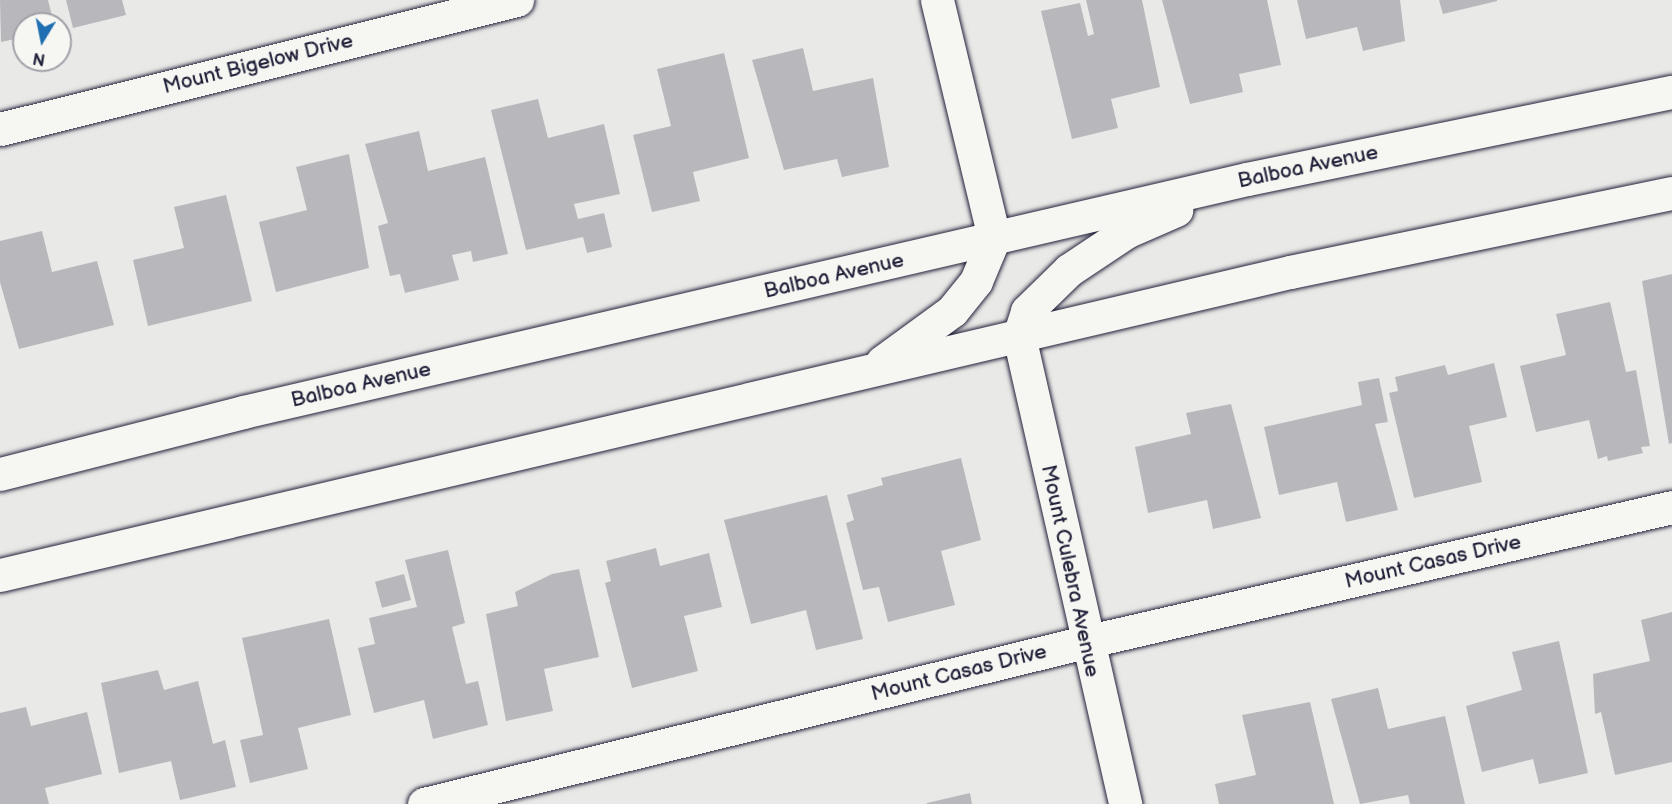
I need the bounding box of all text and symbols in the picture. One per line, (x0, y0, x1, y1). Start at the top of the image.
north arrow (12, 12, 72, 72)
street label: Mount Bigelow Drive (160, 28, 356, 100)
text: N (32, 48, 47, 69)
street label: Balboa Avenue (1236, 140, 1380, 194)
street label: Balboa Avenue (762, 248, 906, 304)
street label: Balboa Avenue (289, 357, 433, 413)
street label: Mount Culebra Avenue (1035, 463, 1105, 679)
street label: Mount Casas Drive (1342, 529, 1524, 595)
street label: Mount Casas Drive (869, 639, 1049, 707)

